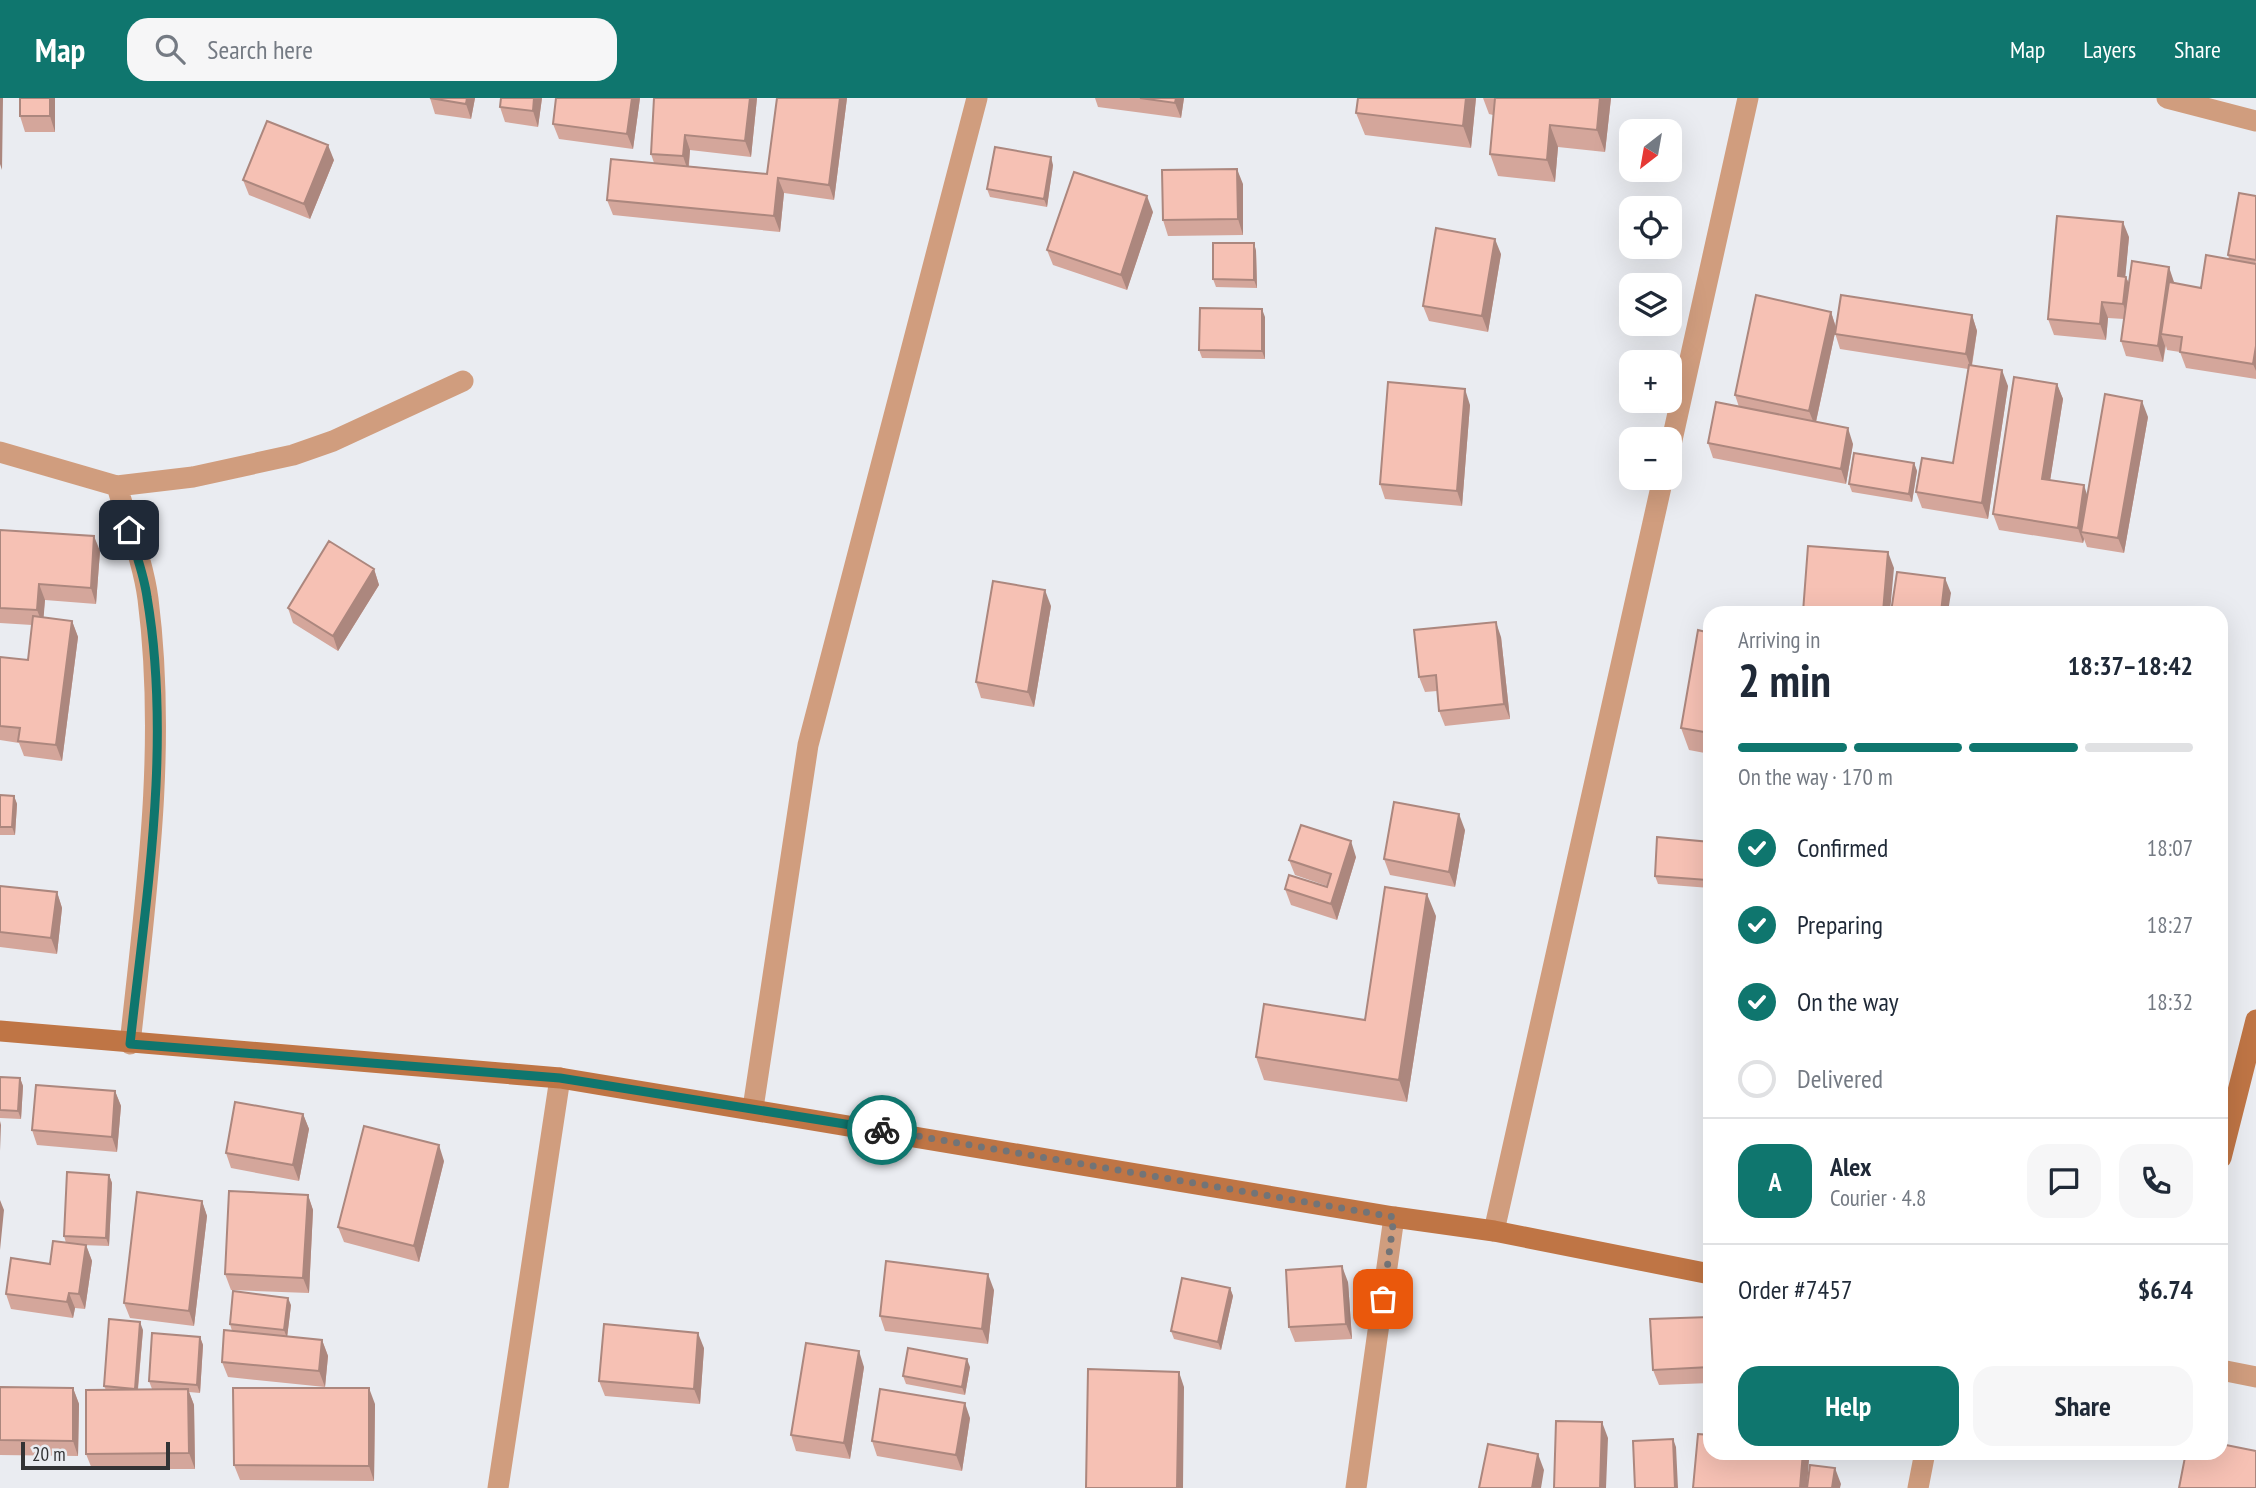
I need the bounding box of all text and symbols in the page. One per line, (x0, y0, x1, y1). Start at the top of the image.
search box (127, 18, 617, 81)
text: Map (35, 28, 85, 71)
icon: search (151, 30, 189, 68)
text: Search here (207, 33, 313, 66)
text: Map (2010, 34, 2045, 65)
text: Layers (2083, 34, 2136, 65)
text: Share (2174, 34, 2221, 65)
north arrow (1619, 119, 1682, 182)
map controls (1619, 119, 1682, 490)
button: locate (1619, 196, 1682, 259)
button: layers (1619, 273, 1682, 336)
button: + (1619, 350, 1682, 413)
button: − (1619, 427, 1682, 490)
pin (99, 500, 159, 560)
icon: home (110, 511, 148, 549)
text: Arriving in (1738, 625, 1820, 654)
text: 18:37–18:42 (2068, 649, 2193, 682)
text: 2 min (1738, 650, 1831, 710)
text: On the way · 170 m (1738, 762, 1893, 791)
icon: check (1738, 829, 1776, 867)
text: Confirmed (1797, 831, 1888, 864)
text: 18:07 (2147, 833, 2193, 862)
icon: check (1738, 906, 1776, 944)
text: Preparing (1797, 908, 1883, 941)
text: 18:27 (2147, 910, 2193, 939)
icon: check (1738, 983, 1776, 1021)
text: On the way (1797, 985, 1899, 1018)
text: 18:32 (2147, 987, 2193, 1016)
text: Delivered (1797, 1062, 1883, 1095)
courier (847, 1095, 917, 1165)
icon: bike (863, 1111, 901, 1149)
button: chat (2027, 1144, 2101, 1218)
button: phone (2119, 1144, 2193, 1218)
text: Alex (1830, 1150, 1871, 1183)
text: A (1768, 1165, 1782, 1198)
text: Courier · 4.8 (1830, 1183, 1926, 1212)
pin (1353, 1269, 1413, 1329)
text: Order #7457 (1738, 1273, 1853, 1306)
text: $6.74 (2138, 1273, 2193, 1306)
icon: bag (1364, 1280, 1402, 1318)
button: Help (1738, 1366, 1959, 1446)
button: Share (1973, 1366, 2193, 1446)
scale bar (21, 1439, 170, 1471)
text: 20 m (32, 1442, 66, 1466)

